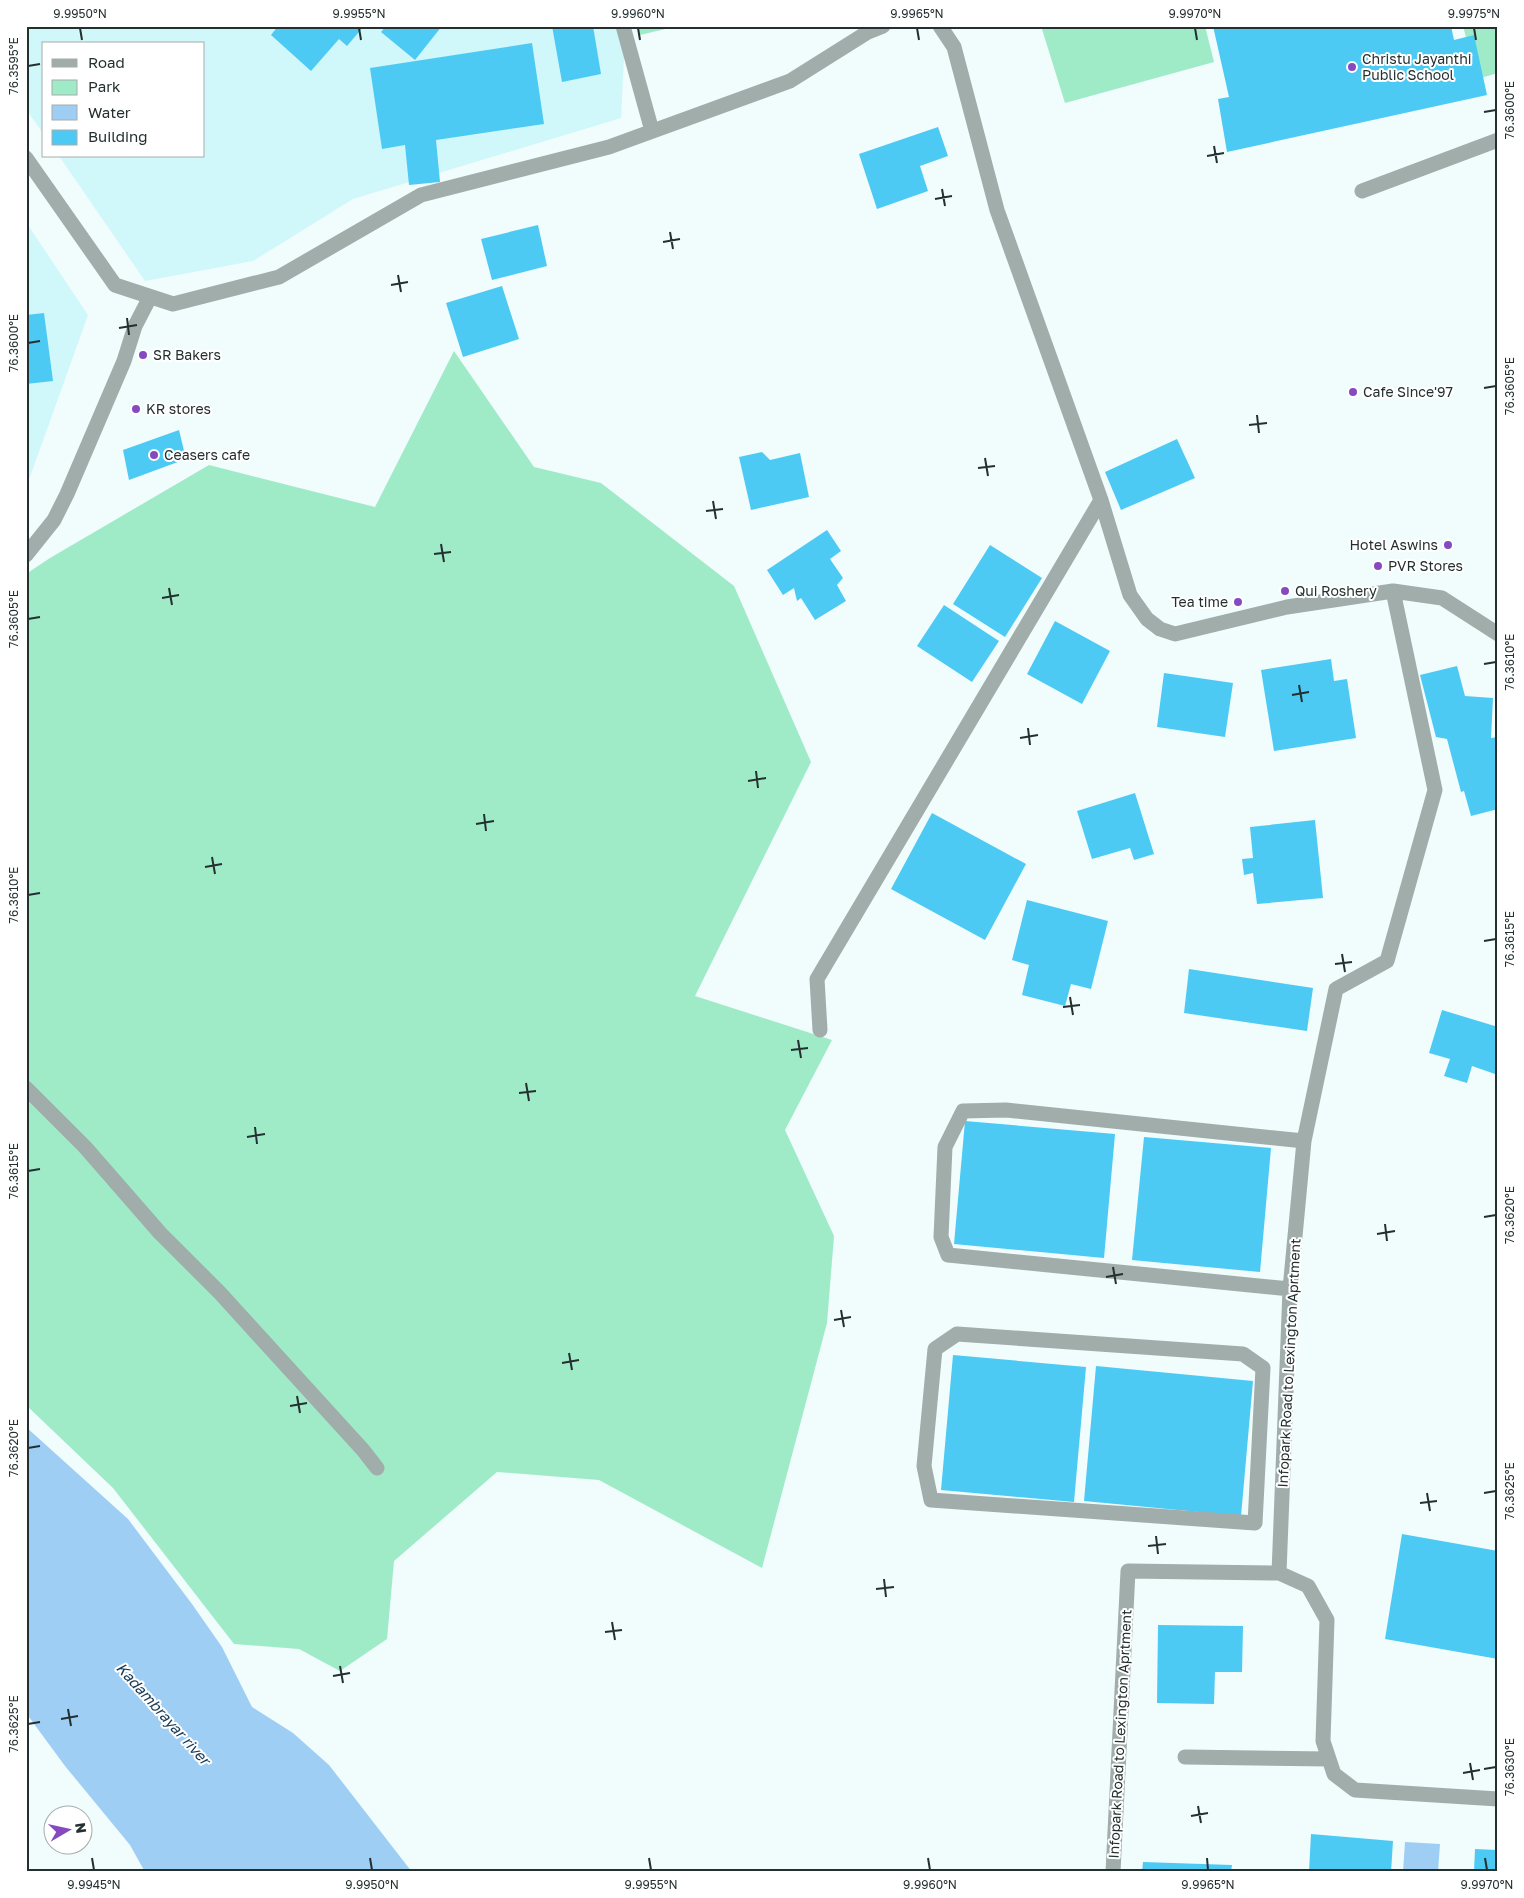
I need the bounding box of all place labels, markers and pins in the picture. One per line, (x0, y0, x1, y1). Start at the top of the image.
place label: Christu Jayanthi Public School (1362, 50, 1472, 83)
marker: Christu Jayanthi Public School (1346, 61, 1358, 73)
place label: SR Bakers (153, 346, 221, 363)
marker: SR Bakers (137, 349, 149, 361)
place label: Cafe Since'97 (1363, 383, 1453, 400)
marker: Cafe Since'97 (1347, 386, 1359, 398)
place label: KR stores (146, 400, 211, 417)
marker: KR stores (130, 403, 142, 415)
place label: Ceasers cafe (164, 446, 250, 463)
marker: Ceasers cafe (148, 449, 160, 461)
place label: Hotel Aswins (1349, 536, 1438, 553)
marker: Hotel Aswins (1442, 539, 1454, 551)
place label: PVR Stores (1388, 557, 1463, 574)
marker: PVR Stores (1372, 560, 1384, 572)
place label: Qui Roshery (1295, 582, 1377, 599)
marker: Qui Roshery (1279, 585, 1291, 597)
place label: Tea time (1171, 593, 1228, 610)
marker: Tea time (1232, 596, 1244, 608)

